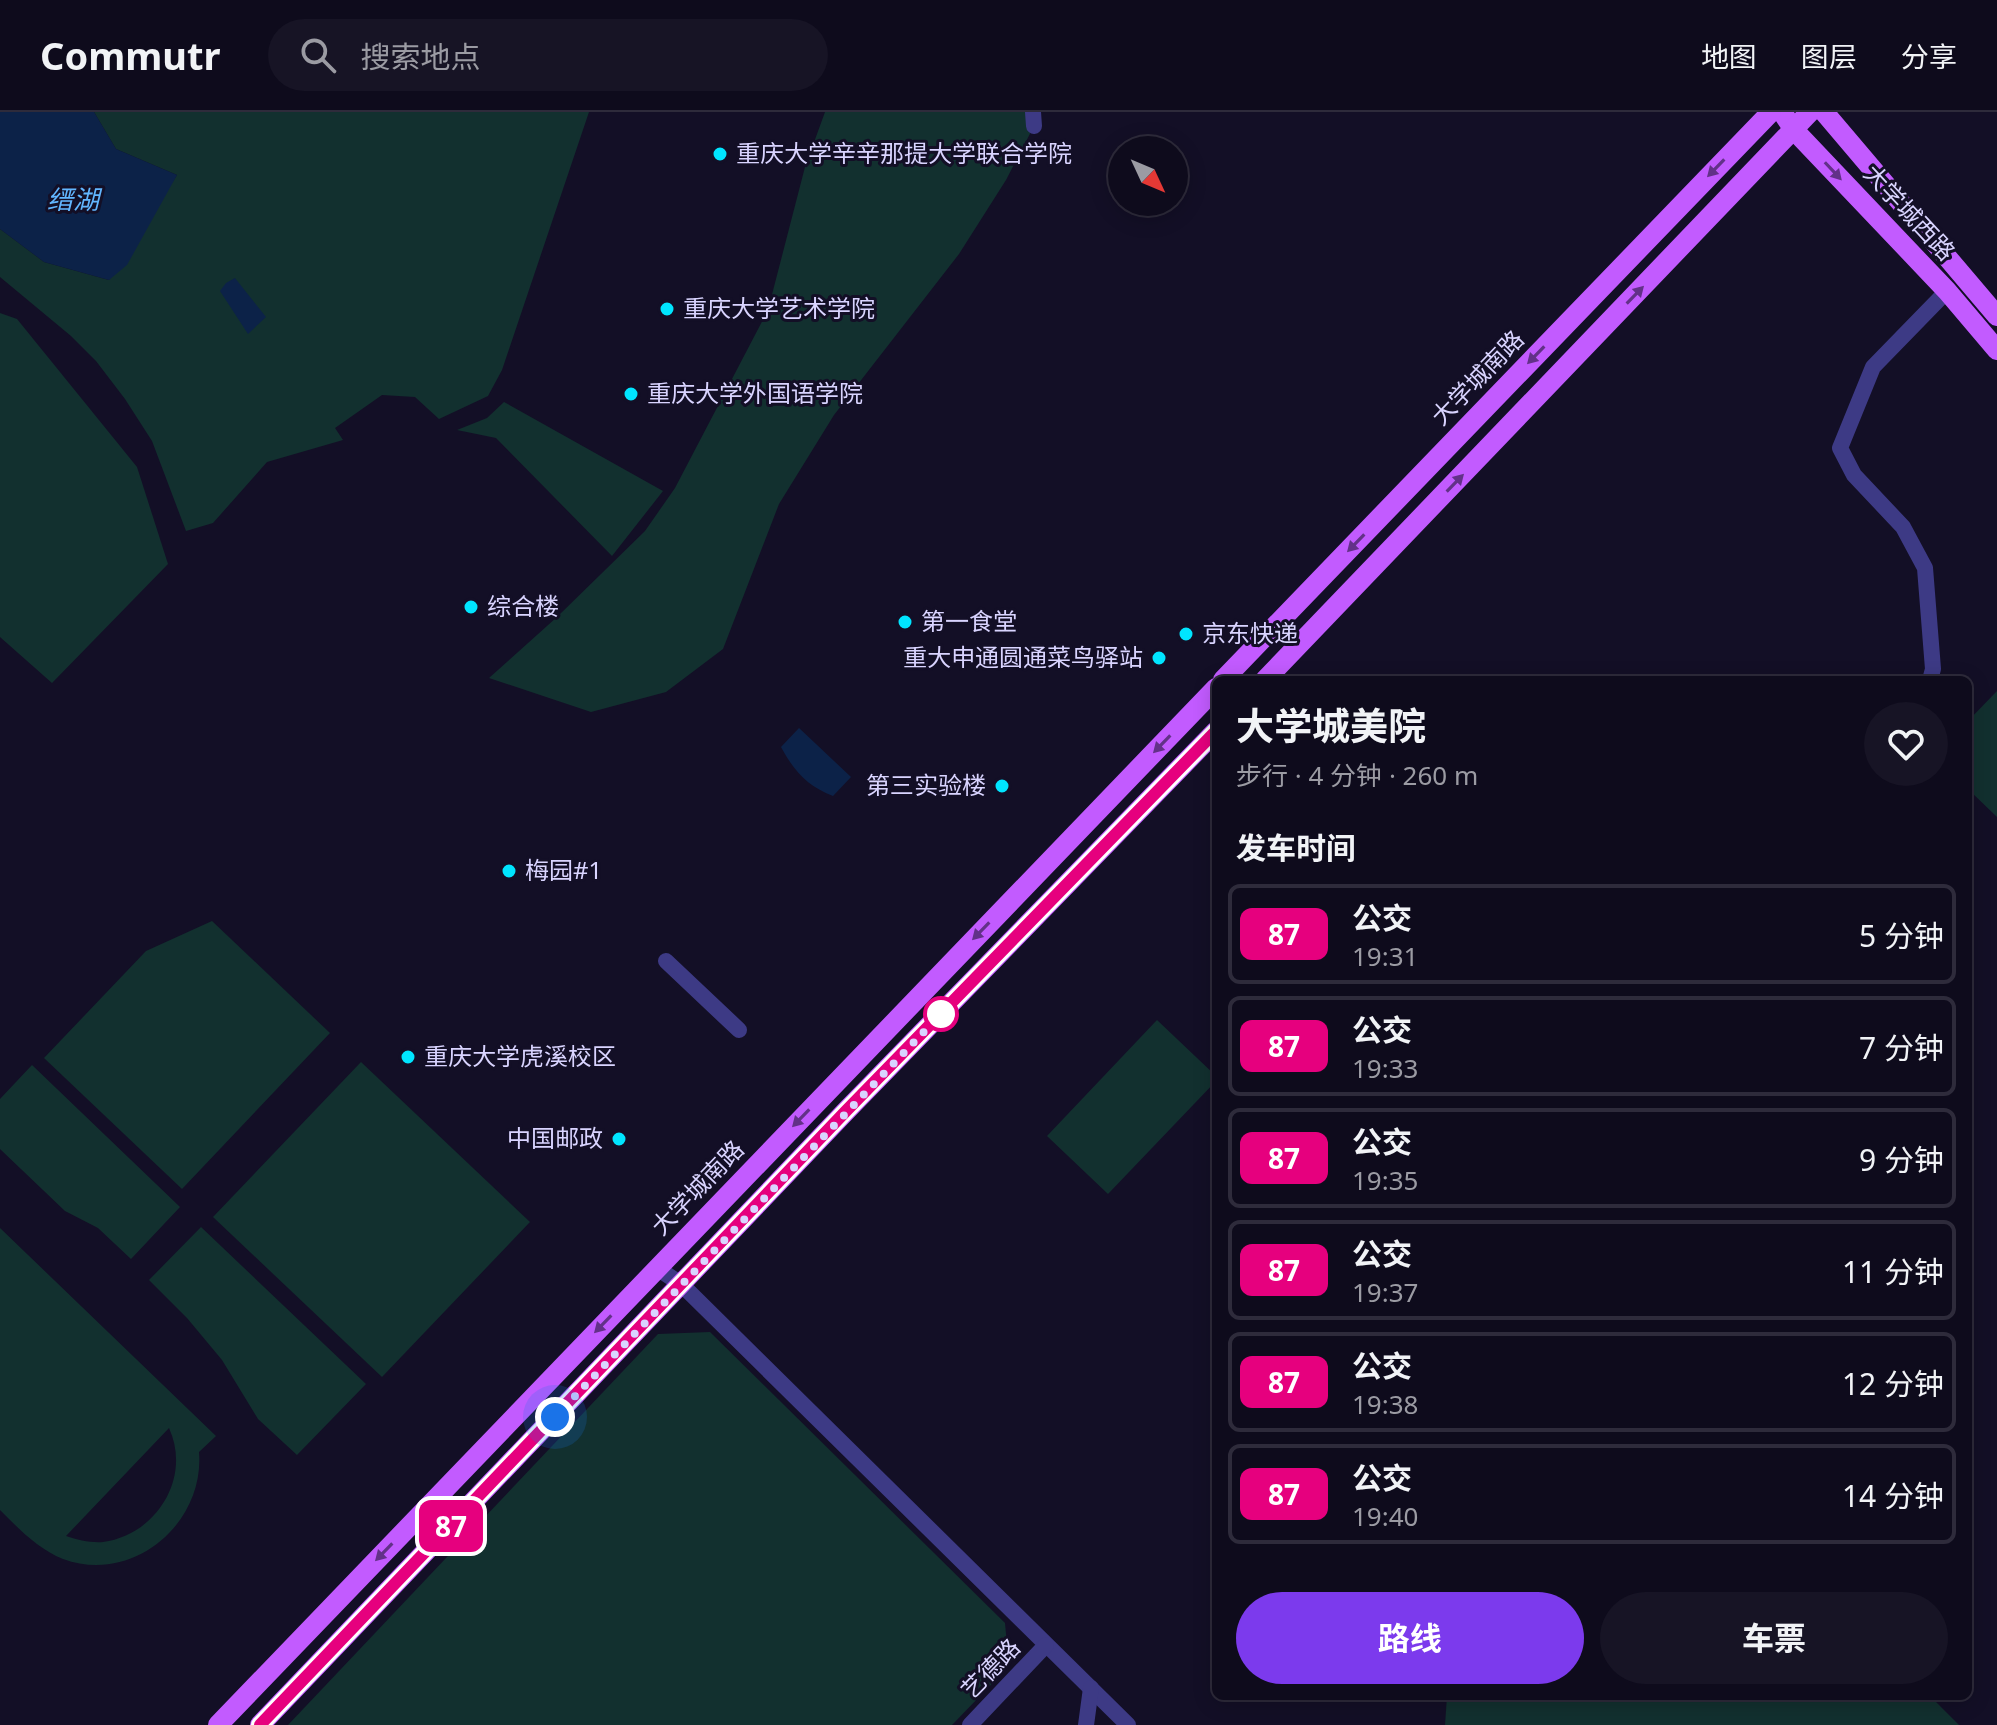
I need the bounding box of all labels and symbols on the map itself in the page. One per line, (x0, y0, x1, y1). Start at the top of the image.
place label: 重庆大学辛辛那提大学联合学院 (736, 136, 1072, 169)
north arrow (1108, 136, 1188, 216)
marker: 重庆大学辛辛那提大学联合学院 (711, 145, 729, 163)
street label: 大学城西路 (1857, 157, 1963, 267)
one-way arrow (1708, 158, 1726, 177)
one-way arrow (1824, 161, 1842, 180)
water label: 缙湖 (47, 181, 103, 217)
one-way arrow (1625, 286, 1644, 305)
place label: 重庆大学艺术学院 (683, 291, 875, 324)
marker: 重庆大学艺术学院 (658, 300, 676, 318)
street label: 大学城南路 (1423, 322, 1530, 432)
one-way arrow (1527, 345, 1546, 364)
place label: 重庆大学外国语学院 (647, 376, 863, 409)
marker: 重庆大学外国语学院 (622, 385, 640, 403)
one-way arrow (1445, 473, 1463, 492)
one-way arrow (1347, 533, 1365, 552)
place label: 综合楼 (487, 589, 559, 622)
marker: 综合楼 (462, 598, 480, 616)
place label: 第一食堂 (921, 604, 1017, 637)
marker: 第一食堂 (896, 613, 914, 631)
place label: 京东快递 (1202, 616, 1298, 649)
marker: 京东快递 (1177, 625, 1195, 643)
place label: 重大申通圆通菜鸟驿站 (903, 640, 1143, 673)
marker: 重大申通圆通菜鸟驿站 (1150, 649, 1168, 667)
one-way arrow (1153, 734, 1172, 753)
place label: 第三实验楼 (866, 768, 986, 801)
marker: 第三实验楼 (993, 777, 1011, 795)
place label: 梅园#1 (525, 853, 602, 886)
marker: 梅园#1 (500, 862, 518, 880)
one-way arrow (973, 921, 991, 940)
unlabelled marker (924, 997, 958, 1031)
place label: 重庆大学虎溪校区 (424, 1039, 616, 1072)
marker: 重庆大学虎溪校区 (399, 1048, 417, 1066)
one-way arrow (792, 1108, 811, 1127)
place label: 中国邮政 (507, 1121, 603, 1154)
marker: 中国邮政 (610, 1130, 628, 1148)
street label: 大学城南路 (643, 1132, 750, 1242)
one-way arrow (594, 1314, 612, 1333)
your location (535, 1397, 575, 1437)
line badge: 87 (415, 1500, 487, 1552)
one-way arrow (375, 1542, 394, 1561)
street label: 艺德路 (953, 1631, 1027, 1705)

